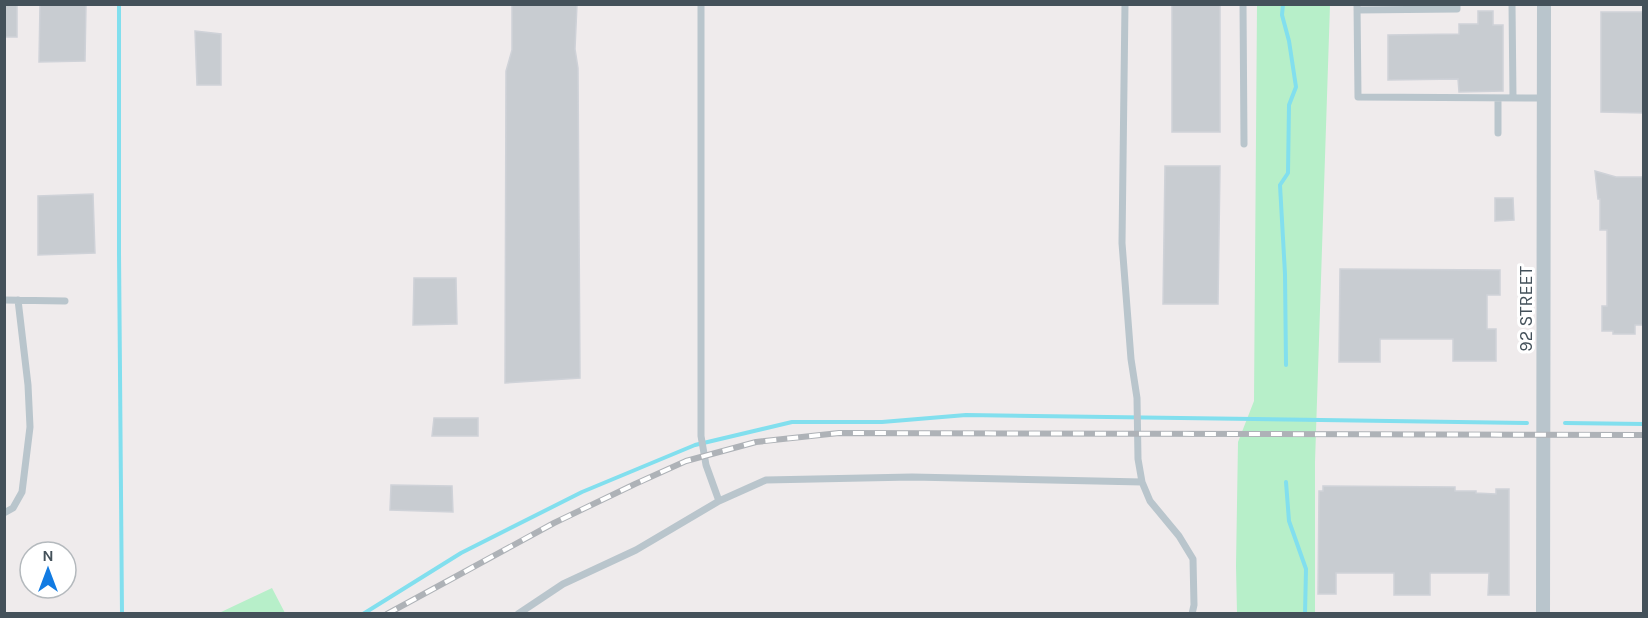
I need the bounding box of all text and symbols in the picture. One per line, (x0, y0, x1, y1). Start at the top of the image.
street label: 92 STREET (1515, 266, 1537, 352)
north arrow (18, 540, 78, 600)
text: N (42, 546, 54, 565)

